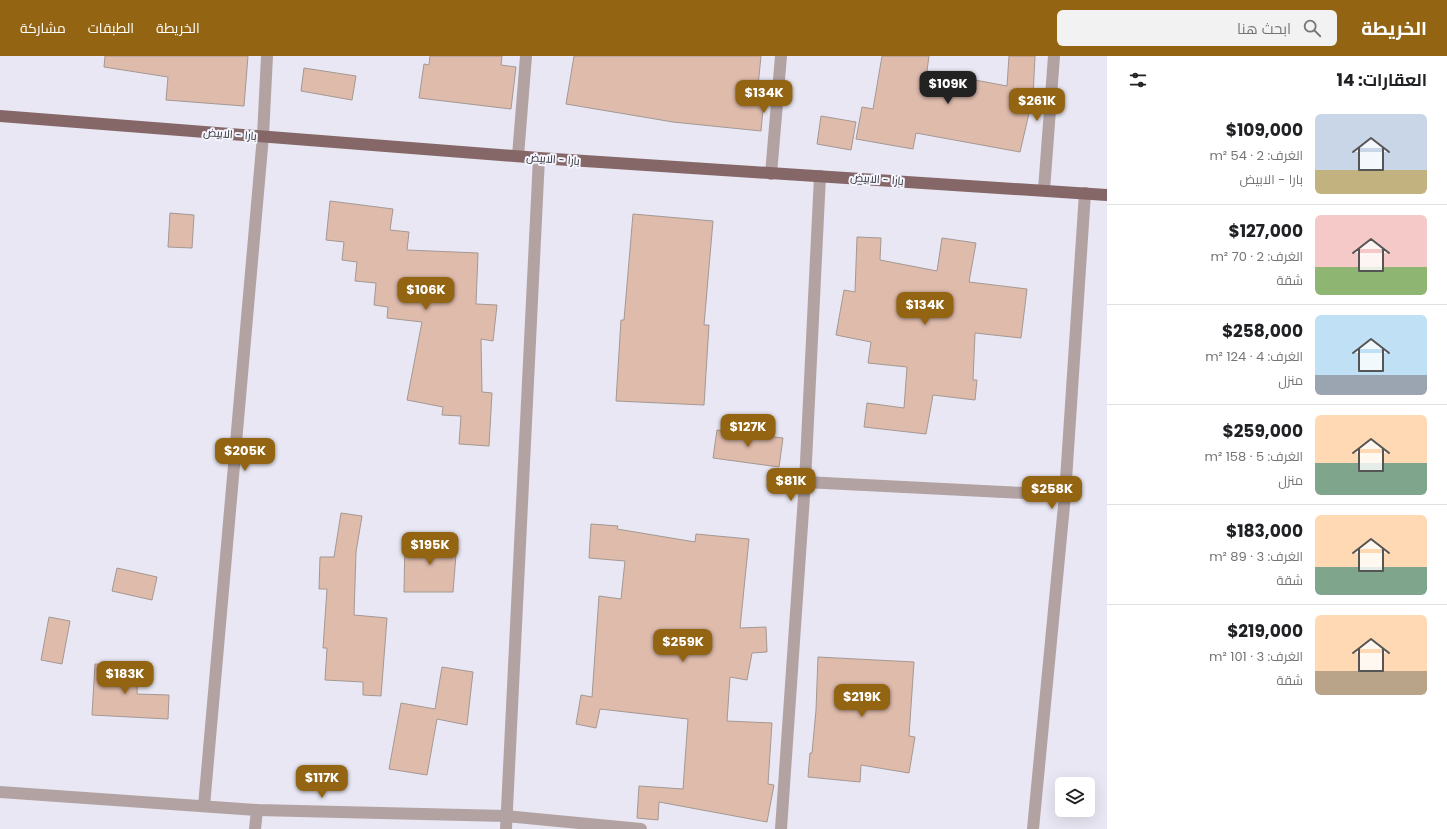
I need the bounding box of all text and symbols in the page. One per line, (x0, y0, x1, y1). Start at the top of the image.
search box (1057, 10, 1337, 46)
text: الخريطة (1361, 15, 1427, 42)
icon: search (1301, 17, 1323, 39)
text: مشاركة (20, 18, 66, 38)
text: الطبقات (88, 18, 134, 38)
text: الخريطة (156, 18, 200, 38)
text: ابحث هنا (1237, 18, 1291, 39)
text: العقارات: 14 (1337, 68, 1427, 92)
icon: filters (1127, 69, 1149, 91)
pin: $109K (920, 71, 976, 105)
text: $109K (929, 74, 967, 93)
pin: $134K (736, 80, 792, 114)
text: $134K (744, 83, 784, 102)
pin: $261K (1009, 88, 1065, 122)
text: $261K (1018, 91, 1056, 110)
text: $109,000 (1226, 118, 1303, 142)
street label: بارا - الابيض (203, 124, 257, 144)
icon: home (1347, 130, 1395, 178)
text: الغرف: 2 · 54 m² (1209, 146, 1303, 165)
street label: بارا - الابيض (526, 149, 580, 169)
street label: بارا - الابيض (850, 169, 904, 189)
text: بارا - الابيض (1240, 170, 1303, 189)
text: $127,000 (1228, 219, 1303, 243)
icon: home (1347, 231, 1395, 279)
text: الغرف: 2 · 70 m² (1210, 247, 1303, 266)
text: شقة (1276, 271, 1303, 290)
pin: $106K (398, 277, 454, 311)
text: $106K (406, 280, 446, 299)
pin: $134K (897, 292, 953, 326)
text: $134K (905, 295, 945, 314)
text: $258,000 (1222, 319, 1303, 343)
icon: home (1347, 331, 1395, 379)
text: الغرف: 4 · 124 m² (1205, 347, 1303, 366)
text: منزل (1278, 371, 1303, 390)
pin: $127K (720, 414, 776, 448)
text: $127K (730, 417, 766, 436)
text: $259,000 (1222, 419, 1303, 443)
icon: home (1347, 431, 1395, 479)
pin: $205K (217, 438, 273, 472)
text: $205K (224, 441, 266, 460)
text: الغرف: 5 · 158 m² (1205, 447, 1303, 466)
pin: $81K (767, 468, 815, 502)
text: $81K (776, 471, 806, 490)
text: منزل (1278, 471, 1303, 490)
pin: $258K (1024, 476, 1080, 510)
text: $258K (1031, 479, 1073, 498)
text: $183,000 (1226, 519, 1303, 543)
icon: home (1347, 531, 1395, 579)
pin: $195K (402, 532, 458, 566)
text: $195K (411, 535, 449, 554)
text: الغرف: 3 · 89 m² (1209, 547, 1303, 566)
text: شقة (1276, 571, 1303, 590)
text: $219,000 (1227, 619, 1303, 643)
pin: $259K (655, 629, 711, 663)
icon: home (1347, 631, 1395, 679)
text: $259K (662, 632, 704, 651)
text: الغرف: 3 · 101 m² (1209, 647, 1303, 666)
pin: $183K (97, 661, 153, 695)
text: $183K (106, 664, 144, 683)
text: شقة (1276, 671, 1303, 690)
pin: $219K (834, 684, 890, 718)
text: $219K (843, 687, 881, 706)
pin: $117K (294, 765, 350, 799)
text: $117K (305, 768, 339, 787)
map controls (1055, 777, 1095, 817)
button: layers (1055, 777, 1095, 817)

